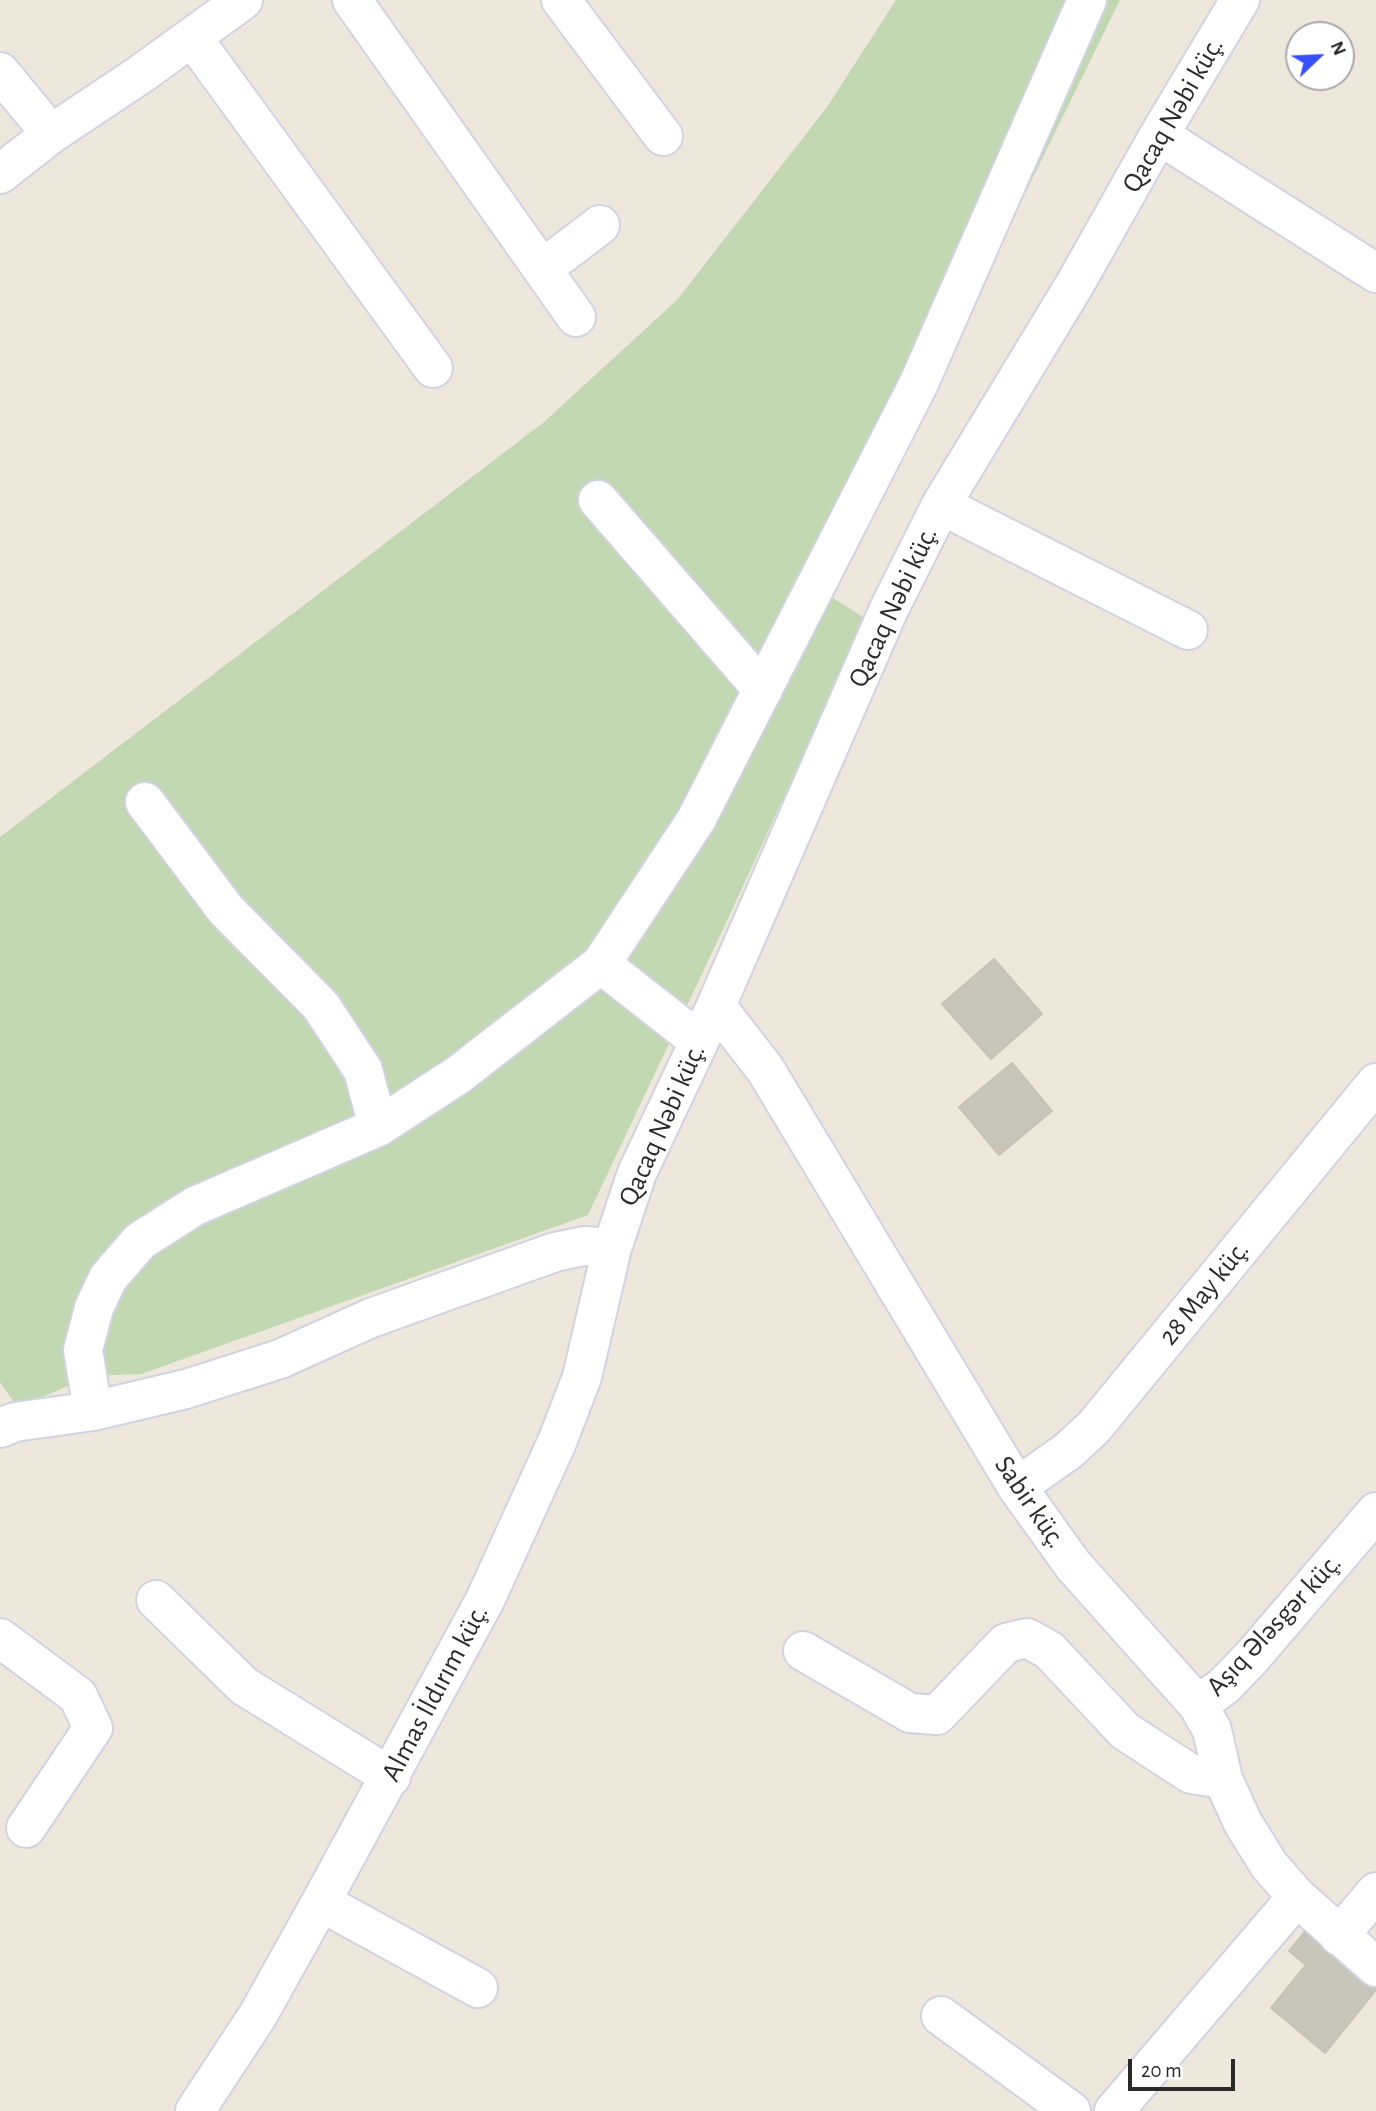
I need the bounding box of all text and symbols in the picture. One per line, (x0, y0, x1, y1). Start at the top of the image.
north arrow (1285, 21, 1355, 91)
street label: Qacaq Nəbi küç. (1115, 31, 1231, 199)
text: N (1327, 39, 1349, 58)
street label: Qacaq Nəbi küç. (841, 521, 945, 693)
street label: Qacaq Nəbi küç. (611, 1039, 713, 1211)
street label: 28 May küç. (1152, 1234, 1256, 1352)
street label: Sabir küç. (987, 1450, 1073, 1554)
street label: Aşıq Ələsgər küç. (1199, 1547, 1349, 1703)
street label: Almas İldırım küç. (374, 1599, 496, 1787)
scale bar (1131, 2044, 1238, 2088)
text: 20 m (1141, 2060, 1182, 2081)

